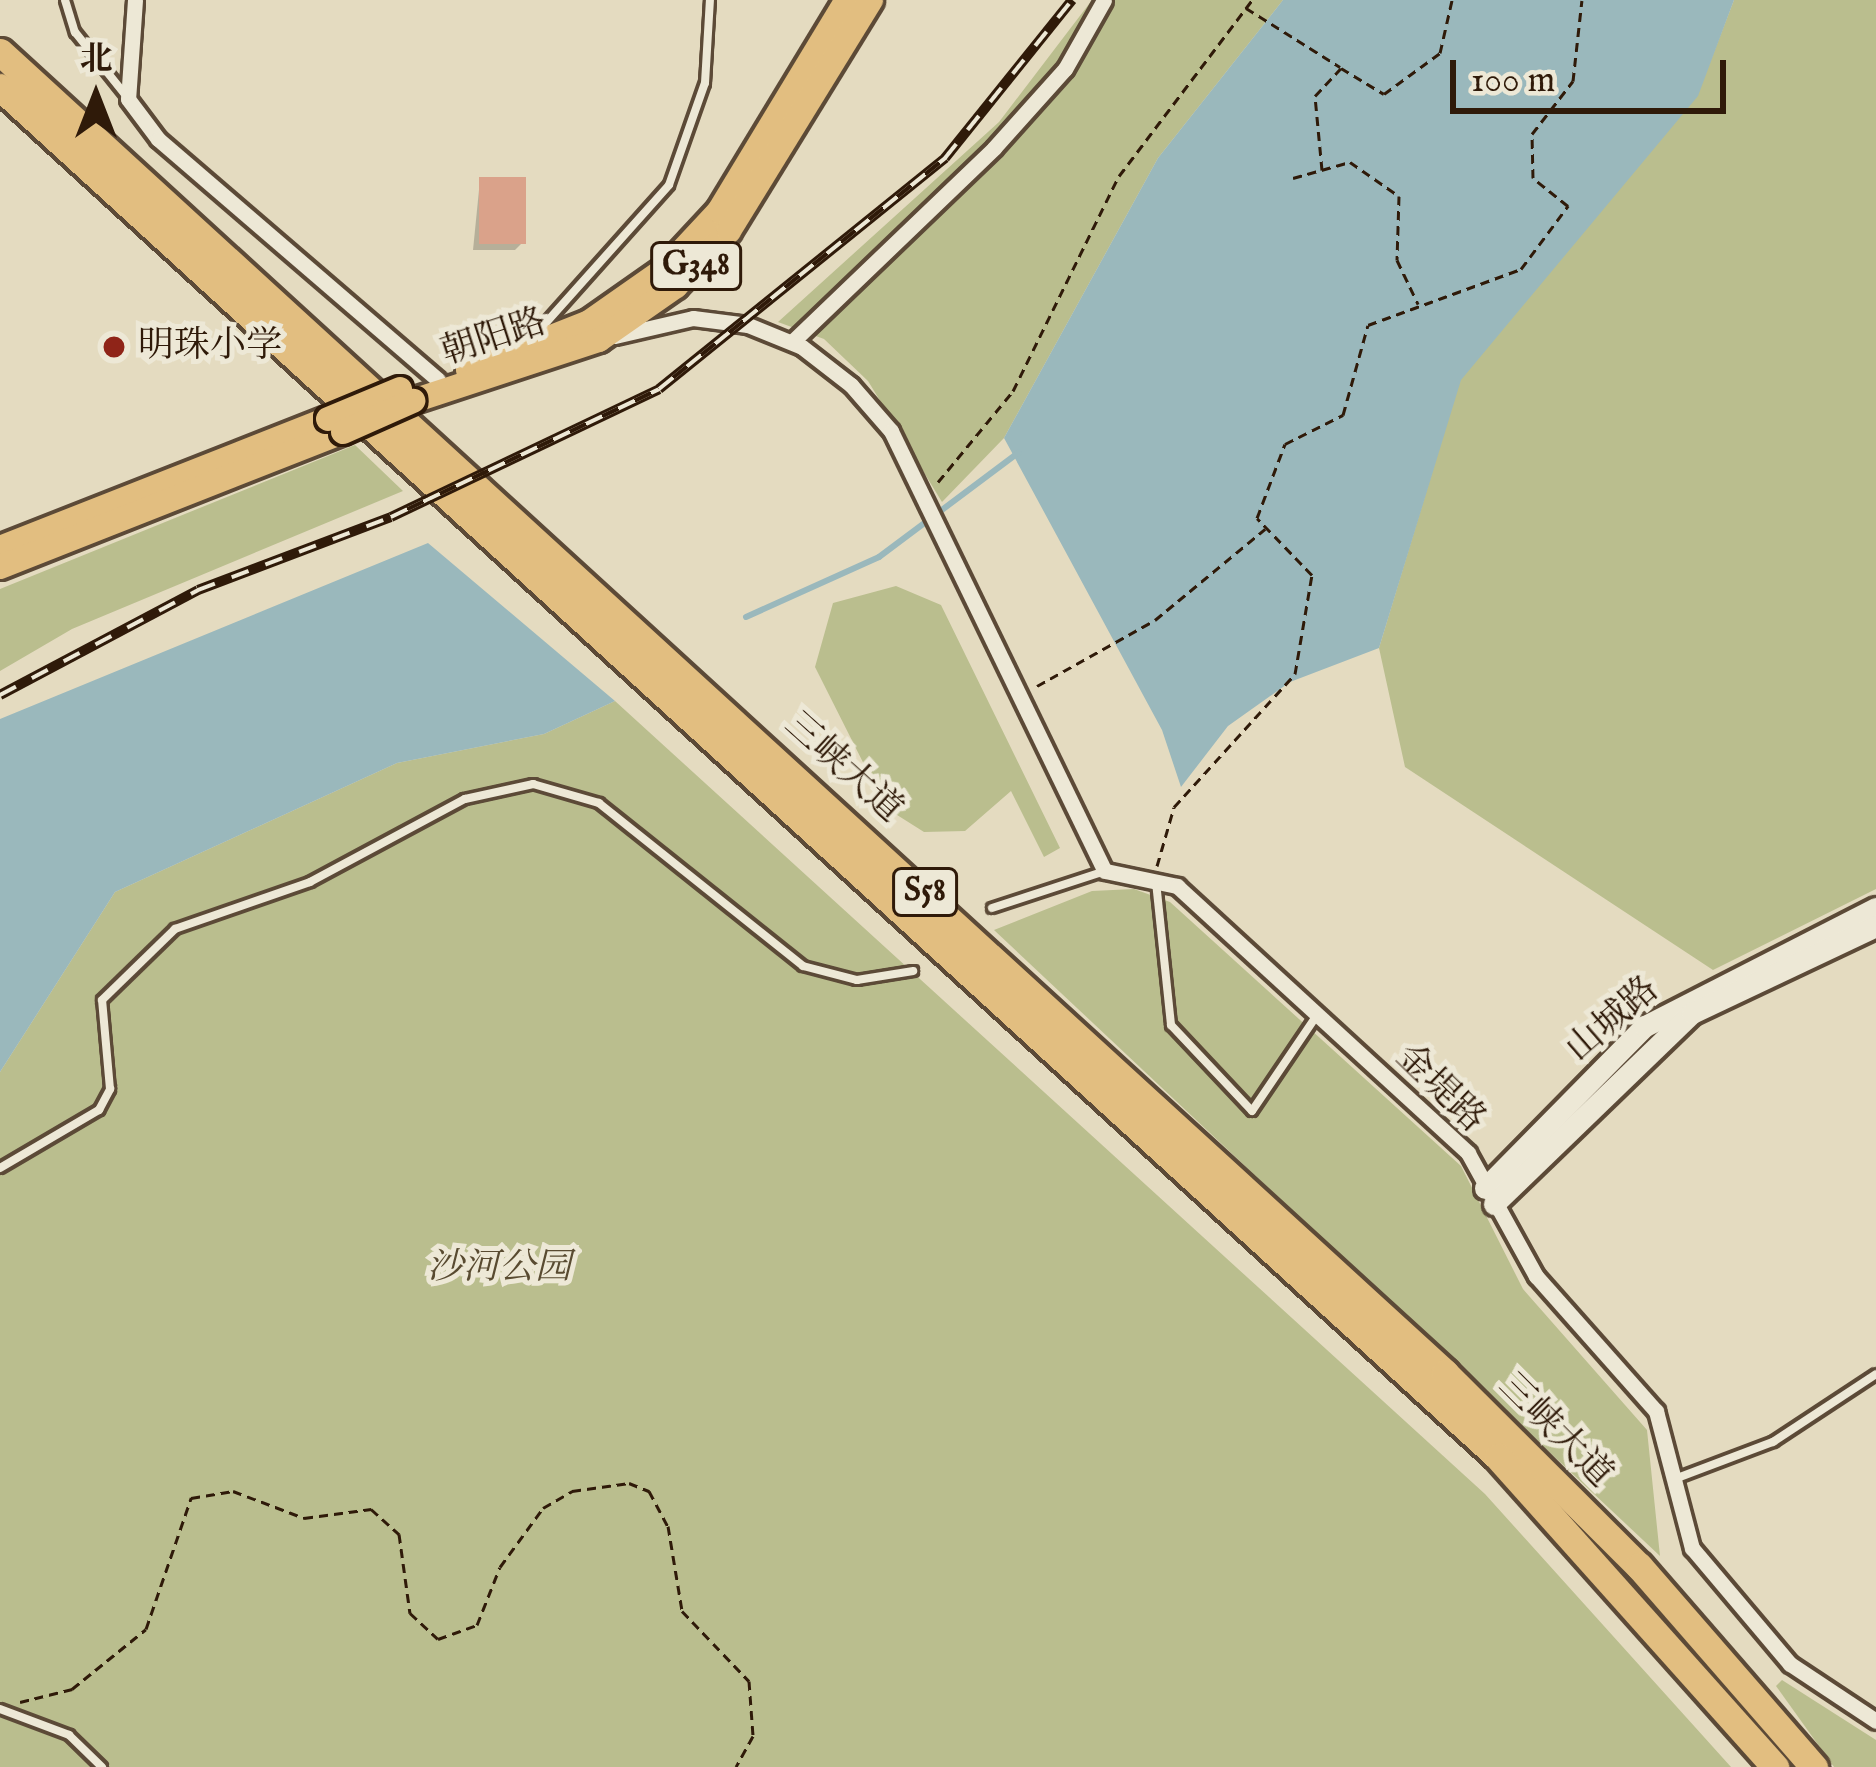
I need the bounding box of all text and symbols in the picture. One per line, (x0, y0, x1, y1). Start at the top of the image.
north arrow (36, 36, 156, 156)
scale bar (1456, 36, 1732, 110)
text: 北 (80, 39, 113, 81)
text: 100 m (1471, 58, 1555, 104)
road number: G348 (648, 239, 744, 293)
street label: 朝阳路 (436, 301, 552, 375)
place label: 明珠小学 (138, 325, 282, 369)
marker: 明珠小学 (101, 334, 127, 360)
street label: 三峡大道 (775, 704, 911, 832)
road number: S58 (892, 865, 958, 919)
street label: 山城路 (1558, 968, 1668, 1072)
street label: 金堤路 (1386, 1036, 1494, 1142)
park label: 沙河公园 (427, 1247, 571, 1291)
street label: 三峡大道 (1489, 1365, 1621, 1497)

